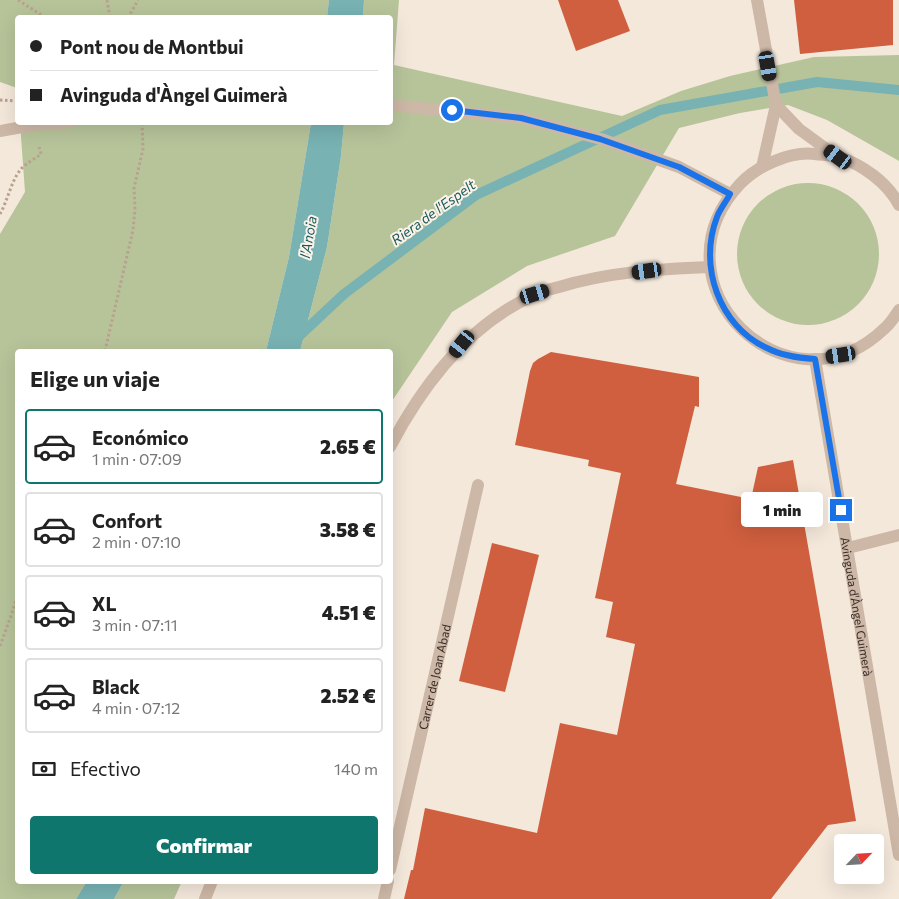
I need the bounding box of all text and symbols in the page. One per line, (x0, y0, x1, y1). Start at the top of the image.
text: Pont nou de Montbui (60, 35, 244, 58)
car (758, 50, 777, 82)
text: Avinguda d'Àngel Guimerà (60, 83, 287, 106)
route start (441, 99, 463, 121)
car (821, 142, 854, 172)
water label: Riera de l'Espelt (388, 176, 479, 248)
water label: l'Anoia (296, 215, 320, 259)
car (631, 261, 662, 281)
car (518, 282, 551, 306)
car (446, 328, 477, 360)
car (825, 345, 856, 365)
text: Elige un viaje (30, 365, 160, 392)
icon: car (32, 424, 77, 469)
text: Económico (92, 426, 189, 449)
text: 2.65 € (320, 435, 376, 458)
text: 1 min · 07:09 (92, 449, 182, 468)
callout: 1 min (741, 492, 824, 528)
route end (830, 499, 852, 521)
text: 1 min (763, 500, 801, 519)
icon: car (32, 507, 77, 552)
text: Confort (92, 509, 162, 532)
text: 3.58 € (320, 518, 376, 541)
text: 2 min · 07:10 (92, 532, 181, 551)
street label: Avinguda d'Àngel Guimerà (838, 536, 876, 677)
icon: car (32, 590, 77, 635)
text: XL (92, 592, 117, 615)
text: 4.51 € (322, 601, 376, 624)
text: 3 min · 07:11 (92, 615, 178, 634)
street label: Carrer de Joan Abad (415, 623, 453, 731)
icon: car (32, 673, 77, 718)
text: Black (92, 675, 140, 698)
text: 2.52 € (321, 684, 376, 707)
text: 4 min · 07:12 (92, 698, 180, 717)
icon: cash (30, 755, 58, 783)
text: Efectivo (70, 757, 141, 780)
text: 140 m (334, 759, 378, 778)
button: Confirmar (30, 816, 378, 874)
north arrow (834, 834, 884, 884)
map controls (834, 834, 884, 884)

